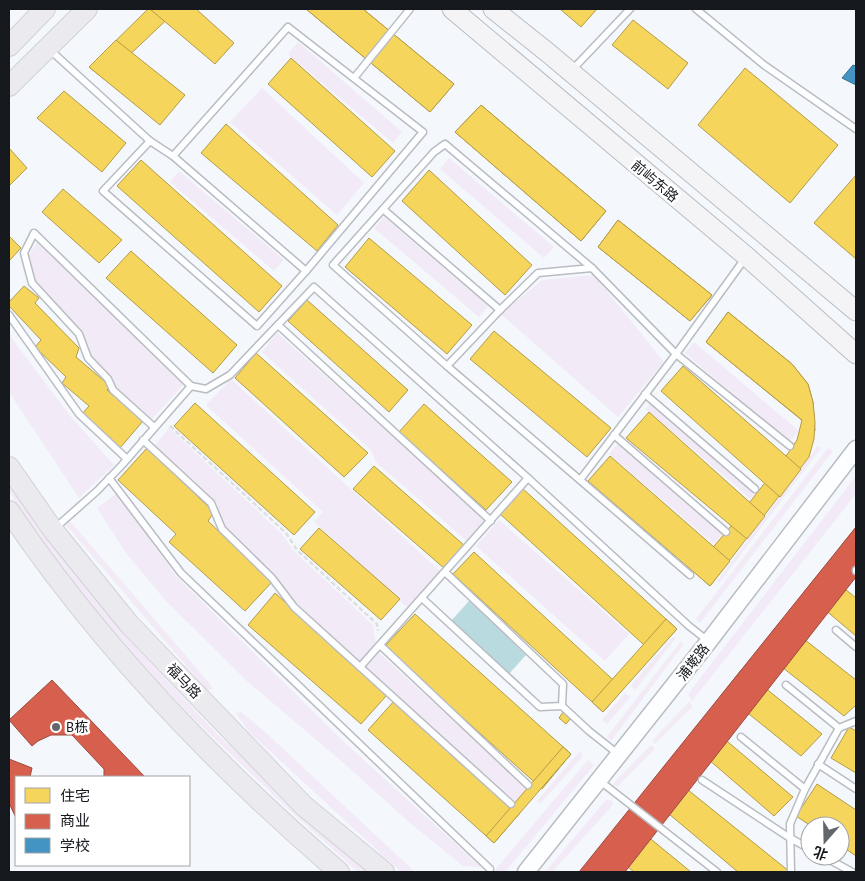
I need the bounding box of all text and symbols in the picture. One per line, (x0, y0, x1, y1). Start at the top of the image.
street label: 前屿东路 (628, 156, 682, 206)
street label: 浦墘路 (673, 640, 713, 684)
street label: 福马路 (163, 660, 205, 702)
place label: B栋 (66, 718, 88, 736)
marker: B栋 (50, 721, 62, 733)
legend (15, 776, 190, 866)
text: 住宅 (60, 786, 90, 805)
text: 商业 (60, 811, 90, 830)
north arrow (800, 816, 850, 866)
text: 学校 (60, 836, 90, 855)
text: 北 (811, 842, 830, 864)

